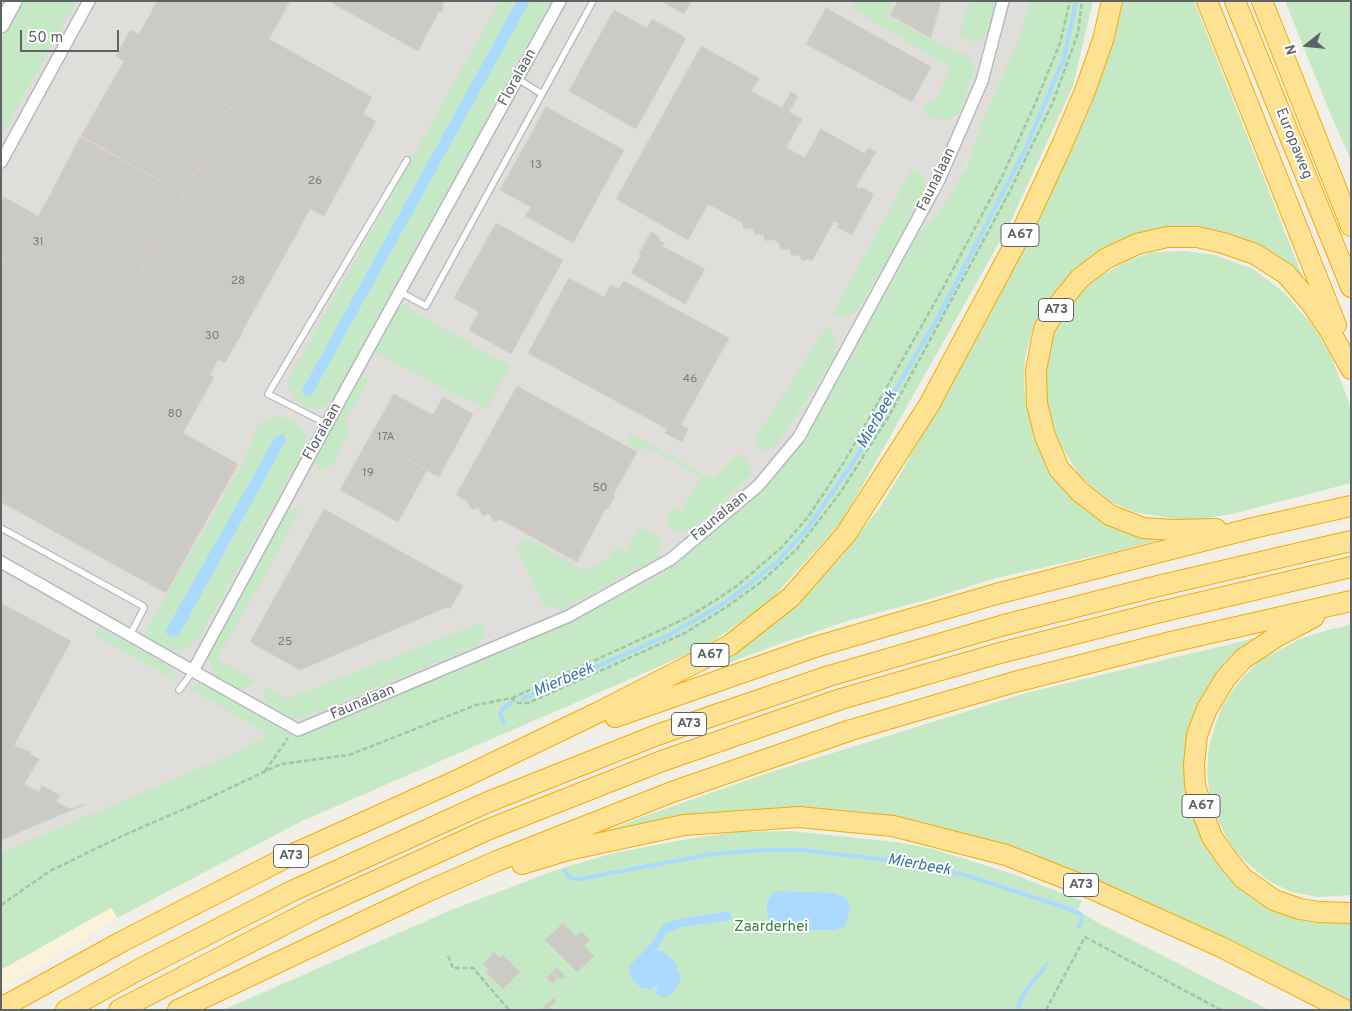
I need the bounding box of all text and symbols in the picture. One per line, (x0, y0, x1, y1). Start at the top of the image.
scale bar (22, 20, 121, 52)
north arrow (1282, 20, 1332, 70)
text: 50 m (28, 29, 63, 48)
text: N (1283, 42, 1302, 56)
street label: Floralaan (495, 46, 541, 110)
street label: Europaweg (1271, 106, 1315, 182)
street label: Faunalaan (914, 145, 960, 215)
house number: 13 (530, 159, 542, 173)
house number: 26 (308, 175, 322, 189)
road number: A67 (1001, 224, 1039, 246)
house number: 31 (32, 236, 44, 250)
house number: 28 (231, 275, 245, 289)
road number: A73 (1038, 298, 1074, 322)
house number: 30 (205, 330, 219, 344)
house number: 46 (683, 373, 697, 387)
water label: Mierbeek (854, 387, 902, 453)
street label: Floralaan (300, 400, 346, 464)
house number: 80 (168, 408, 182, 422)
house number: 17A (377, 431, 395, 445)
house number: 19 (362, 467, 374, 481)
house number: 50 (592, 482, 608, 496)
street label: Faunalaan (688, 488, 752, 546)
house number: 25 (278, 636, 292, 650)
road number: A67 (691, 644, 729, 666)
water label: Mierbeek (531, 660, 597, 702)
street label: Faunalaan (328, 681, 398, 725)
road number: A73 (672, 712, 706, 736)
road number: A67 (1182, 794, 1220, 818)
road number: A73 (274, 844, 308, 868)
water label: Mierbeek (886, 851, 952, 881)
road number: A73 (1064, 874, 1098, 896)
park label: Zaarderhei (734, 919, 808, 937)

